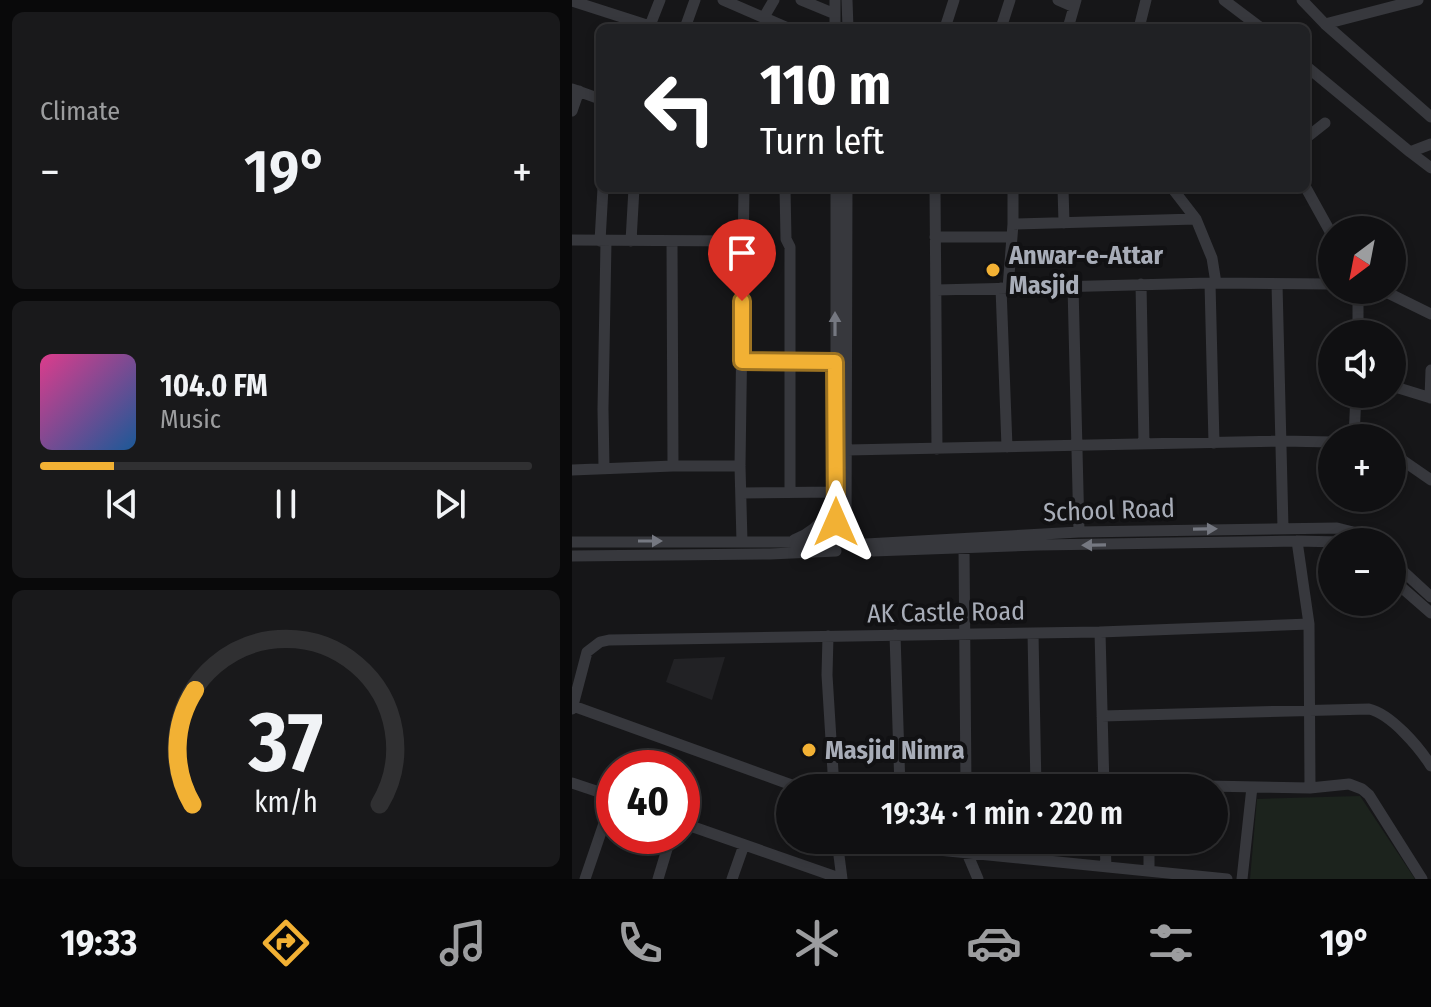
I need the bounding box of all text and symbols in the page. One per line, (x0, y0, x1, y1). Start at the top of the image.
text: 110 m (760, 52, 891, 119)
icon: left (628, 56, 732, 160)
text: Climate (40, 96, 120, 127)
text: Turn left (760, 120, 884, 164)
text: 19° (244, 136, 328, 208)
text: − (40, 146, 60, 199)
text: + (512, 146, 532, 199)
north arrow (1318, 216, 1406, 304)
map controls (1318, 216, 1406, 616)
pin (708, 219, 776, 301)
icon: arrive (720, 231, 764, 275)
place label: Anwar-e-Attar Masjid (1008, 240, 1163, 301)
marker: Anwar-e-Attar Masjid (984, 261, 1002, 279)
one-way arrow (829, 311, 841, 336)
button: sound (1318, 320, 1406, 408)
text: 104.0 FM (160, 368, 268, 404)
text: Music (160, 404, 221, 435)
button: + (1318, 424, 1406, 512)
position arrow (794, 480, 878, 564)
icon: previous (100, 482, 144, 526)
icon: pause (264, 482, 308, 526)
icon: next (428, 482, 472, 526)
street label: School Road (1043, 493, 1175, 528)
one-way arrow (1193, 523, 1218, 536)
button: − (1318, 528, 1406, 616)
one-way arrow (638, 535, 663, 547)
one-way arrow (1081, 538, 1106, 551)
street label: AK Castle Road (867, 596, 1025, 629)
text: 37 (248, 692, 323, 792)
place label: Masjid Nimra (825, 735, 965, 766)
marker: Masjid Nimra (800, 741, 818, 759)
speed limit sign: 40 (596, 750, 700, 854)
text: km/h (254, 785, 318, 820)
text: 19:34 · 1 min · 220 m (881, 796, 1123, 832)
icon: directions (258, 915, 314, 971)
icon: music (435, 915, 491, 971)
icon: phone (612, 915, 668, 971)
icon: climate (789, 915, 845, 971)
icon: car (966, 915, 1022, 971)
icon: filters (1143, 915, 1199, 971)
text: 19:33 (60, 921, 137, 965)
text: 19° (1320, 921, 1370, 965)

